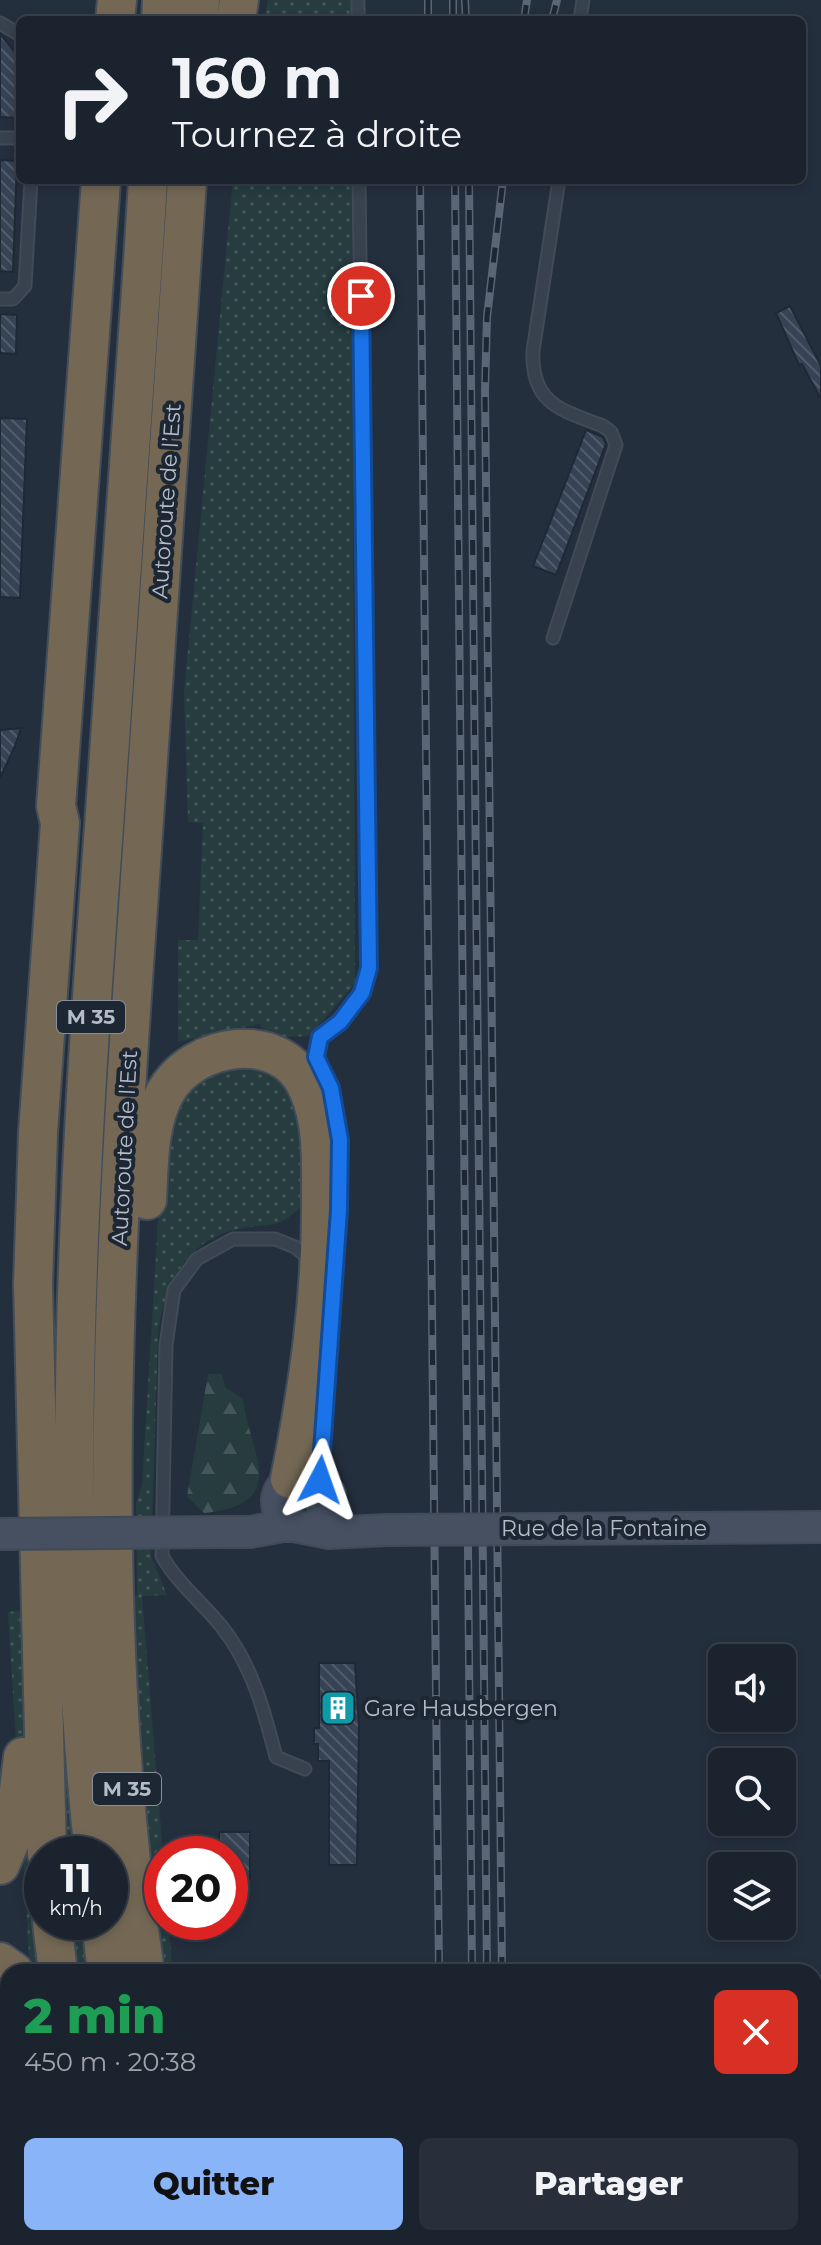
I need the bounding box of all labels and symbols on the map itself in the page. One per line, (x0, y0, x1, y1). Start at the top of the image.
pin (327, 262, 395, 330)
street label: Autoroute de l’Est (146, 402, 187, 600)
road number: M 35 (57, 1001, 125, 1033)
street label: Autoroute de l’Est (106, 1049, 143, 1247)
position arrow (278, 1438, 362, 1522)
street label: Rue de la Fontaine (501, 1515, 707, 1542)
building icon: Gare Hausbergen (319, 1689, 357, 1727)
place label: Gare Hausbergen (364, 1695, 558, 1722)
road number: M 35 (93, 1773, 161, 1805)
speed limit sign: 20 (144, 1836, 248, 1940)

